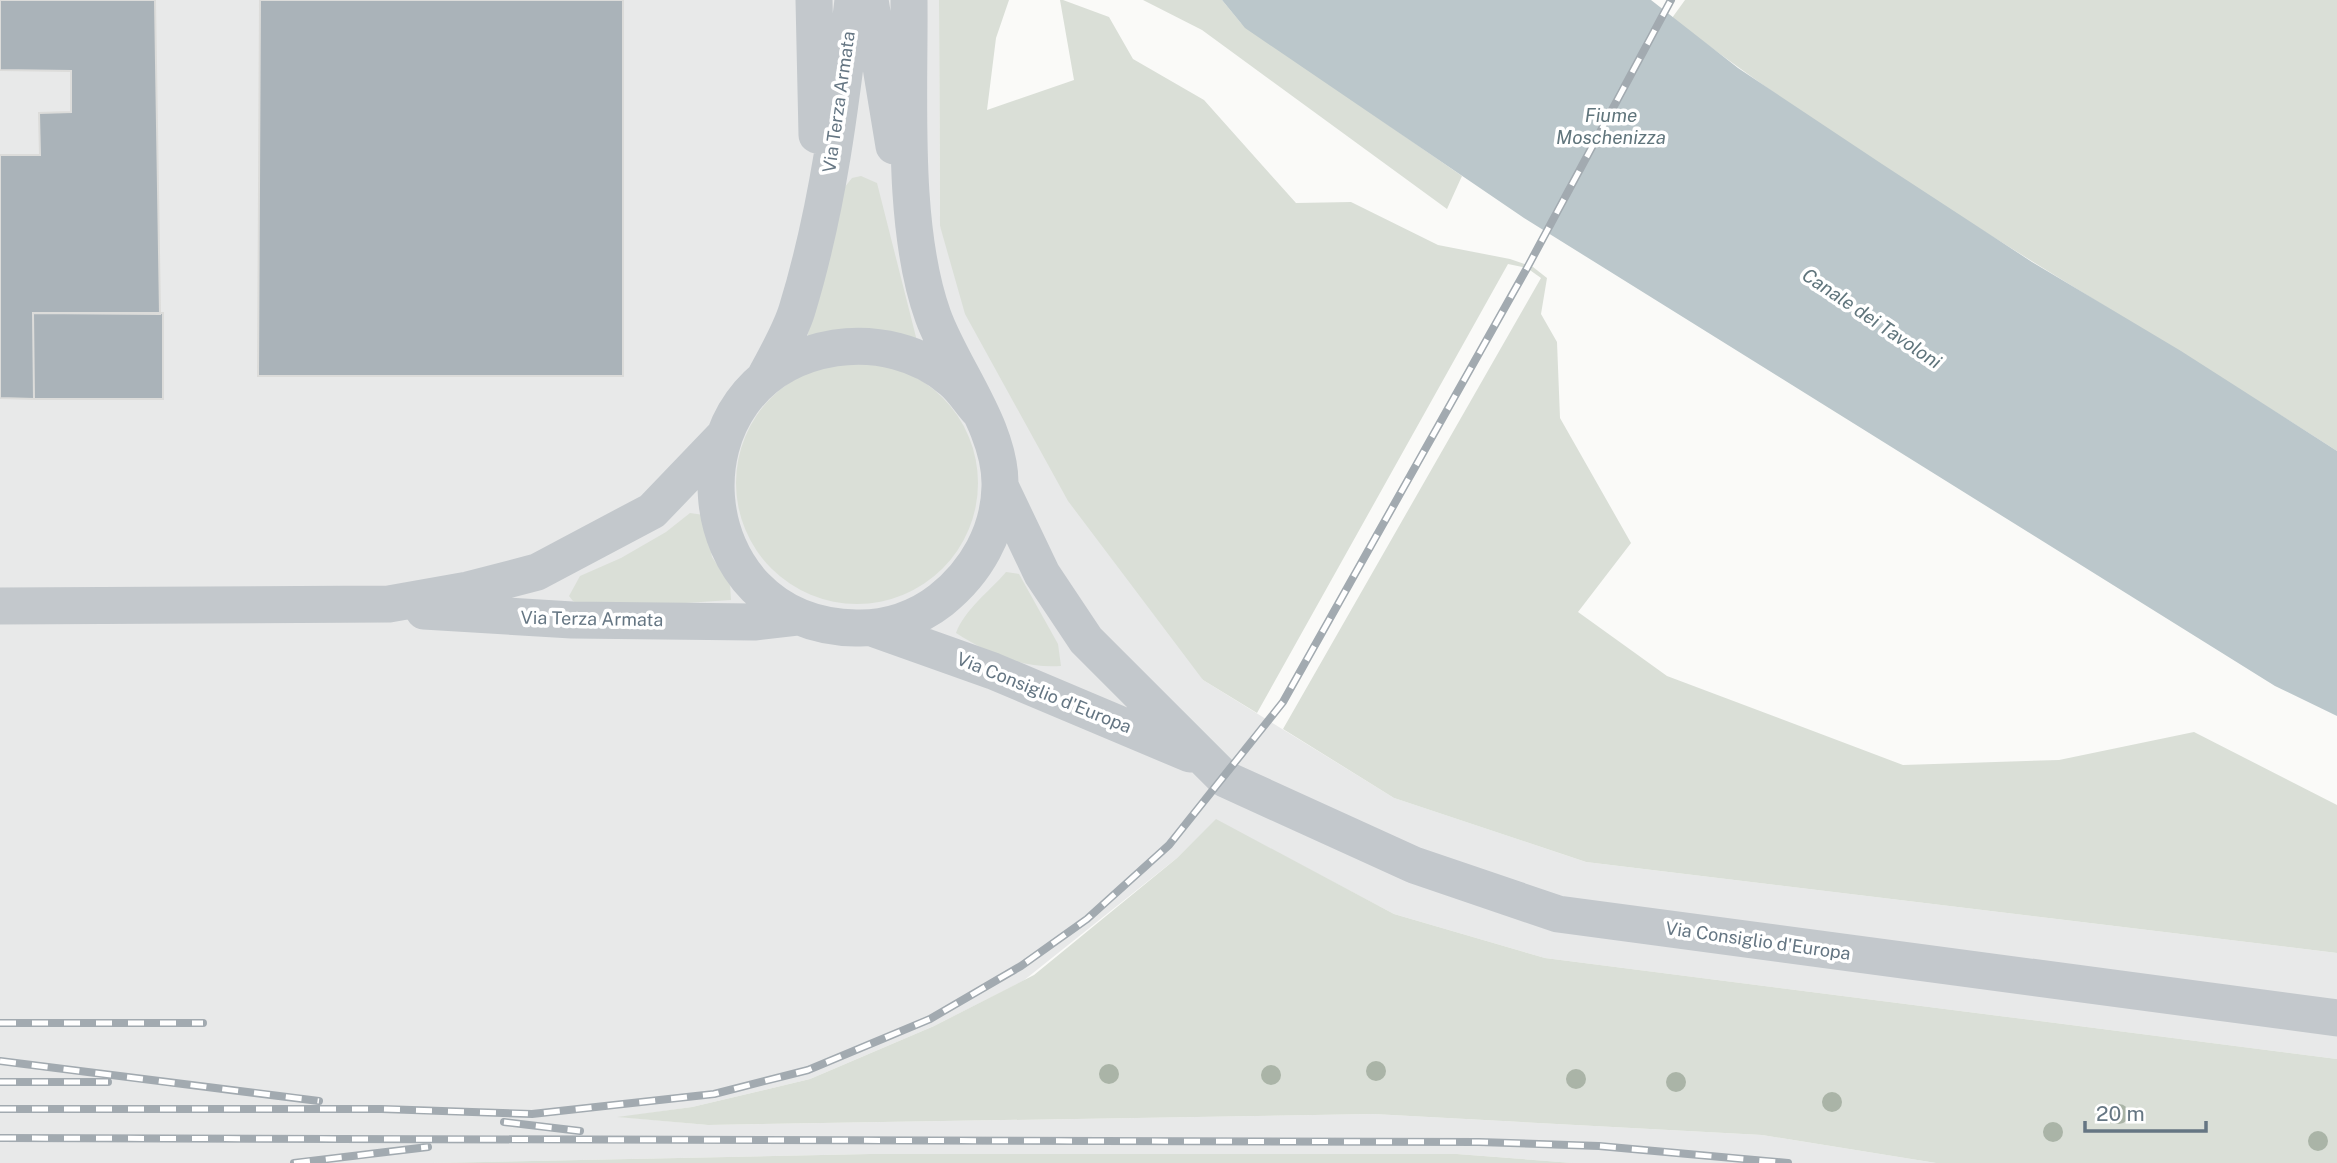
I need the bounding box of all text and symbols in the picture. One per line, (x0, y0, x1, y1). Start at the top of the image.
street label: Via Terza Armata (818, 30, 859, 174)
water label: Fiume Moschenizza (1556, 104, 1666, 148)
water label: Canale dei Tavoloni (1798, 263, 1946, 373)
street label: Via Terza Armata (521, 607, 663, 630)
street label: Via Consiglio d'Europa (954, 648, 1135, 737)
street label: Via Consiglio d'Europa (1664, 917, 1852, 964)
scale bar (2085, 1090, 2206, 1134)
text: 20 m (2096, 1101, 2145, 1126)

